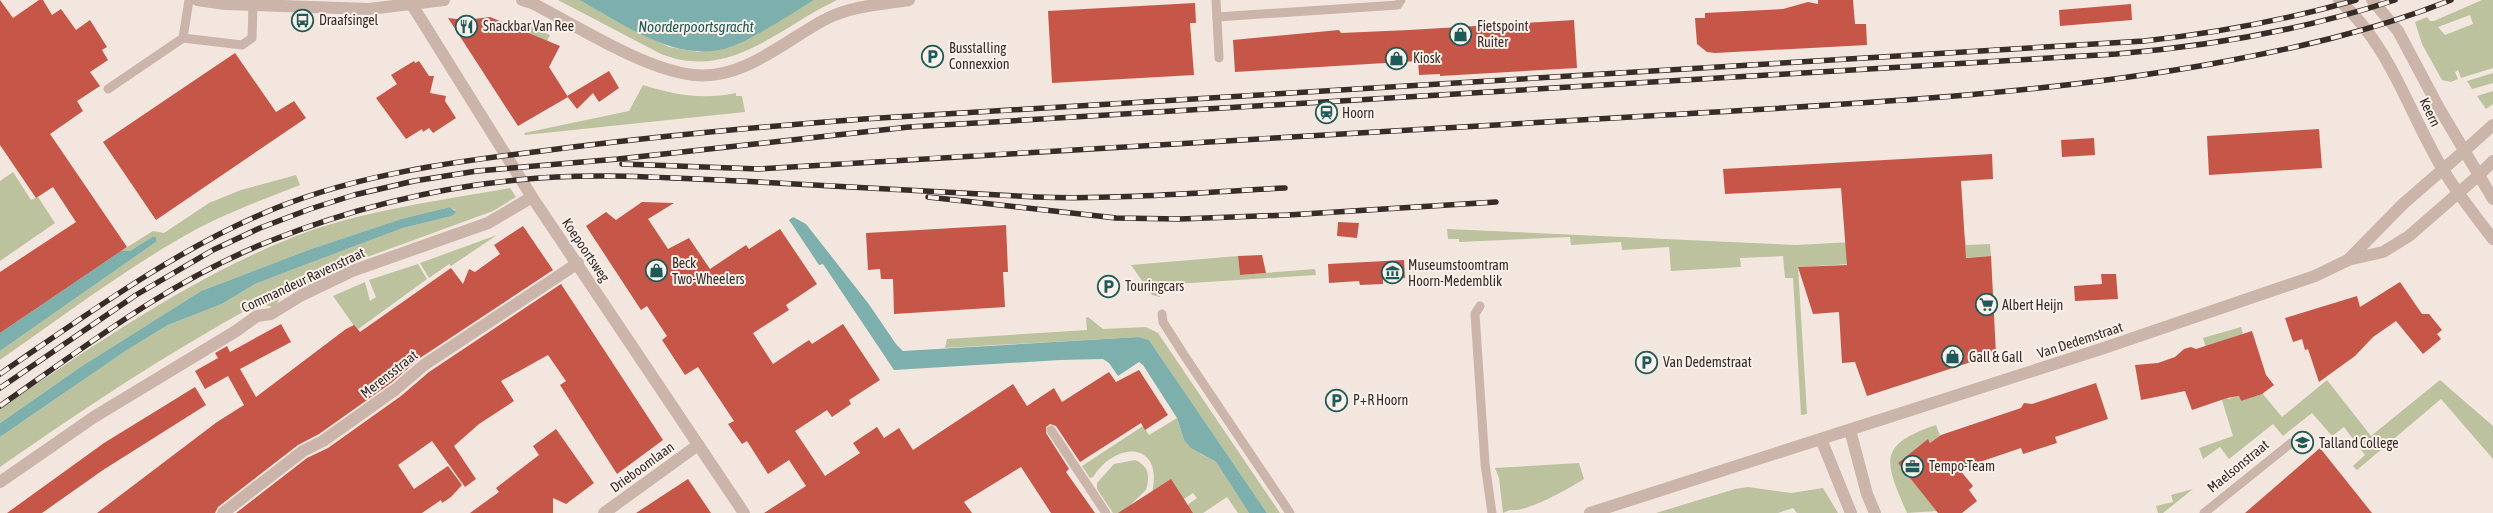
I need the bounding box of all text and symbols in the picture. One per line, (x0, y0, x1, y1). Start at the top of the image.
bus stop icon: Draafsingel (291, 8, 315, 32)
place label: Draafsingel (319, 12, 379, 28)
restaurant icon: Snackbar Van Ree (455, 14, 479, 38)
place label: Snackbar Van Ree (483, 18, 574, 34)
water label: Noorderpoortsgracht (638, 18, 754, 35)
place label: Fietspoint Ruiter (1477, 18, 1528, 50)
shop icon: Fietspoint Ruiter (1449, 22, 1473, 46)
place label: Busstalling Connexxion (949, 40, 1010, 72)
parking icon: Busstalling Connexxion (921, 44, 945, 68)
shop icon: Kiosk (1385, 46, 1409, 70)
place label: Kiosk (1413, 50, 1441, 66)
street label: Keern (2416, 95, 2444, 129)
station icon: Hoorn (1314, 101, 1338, 125)
place label: Hoorn (1342, 105, 1374, 121)
street label: Koepoortsweg (559, 215, 613, 285)
street label: Commandeur Ravenstraat (239, 244, 367, 316)
place label: Beck Two-Wheelers (672, 255, 745, 287)
place label: Museumstoomtram Hoorn-Medemblik (1408, 257, 1509, 289)
shop icon: Beck Two-Wheelers (644, 259, 668, 283)
museum icon: Museumstoomtram Hoorn-Medemblik (1380, 261, 1404, 285)
parking icon: Touringcars (1097, 274, 1121, 298)
place label: Touringcars (1125, 278, 1184, 294)
supermarket icon: Albert Heijn (1974, 293, 1998, 317)
place label: Albert Heijn (2002, 297, 2063, 313)
street label: Van Dedemstraat (2035, 319, 2125, 361)
shop icon: Gall & Gall (1941, 345, 1965, 369)
street label: Merensstraat (357, 347, 421, 401)
place label: Gall & Gall (1969, 349, 2023, 365)
parking icon: Van Dedemstraat (1635, 350, 1659, 374)
place label: Van Dedemstraat (1663, 354, 1752, 370)
parking icon: P+R Hoorn (1325, 388, 1349, 412)
place label: P+R Hoorn (1353, 392, 1408, 408)
school or university icon: Talland College (2291, 431, 2315, 455)
place label: Talland College (2319, 435, 2399, 451)
street label: Maelsonstraat (2204, 436, 2272, 496)
street label: Drieboomlaan (607, 438, 677, 496)
office icon: Tempo-Team (1901, 454, 1925, 478)
place label: Tempo-Team (1929, 458, 1995, 474)

